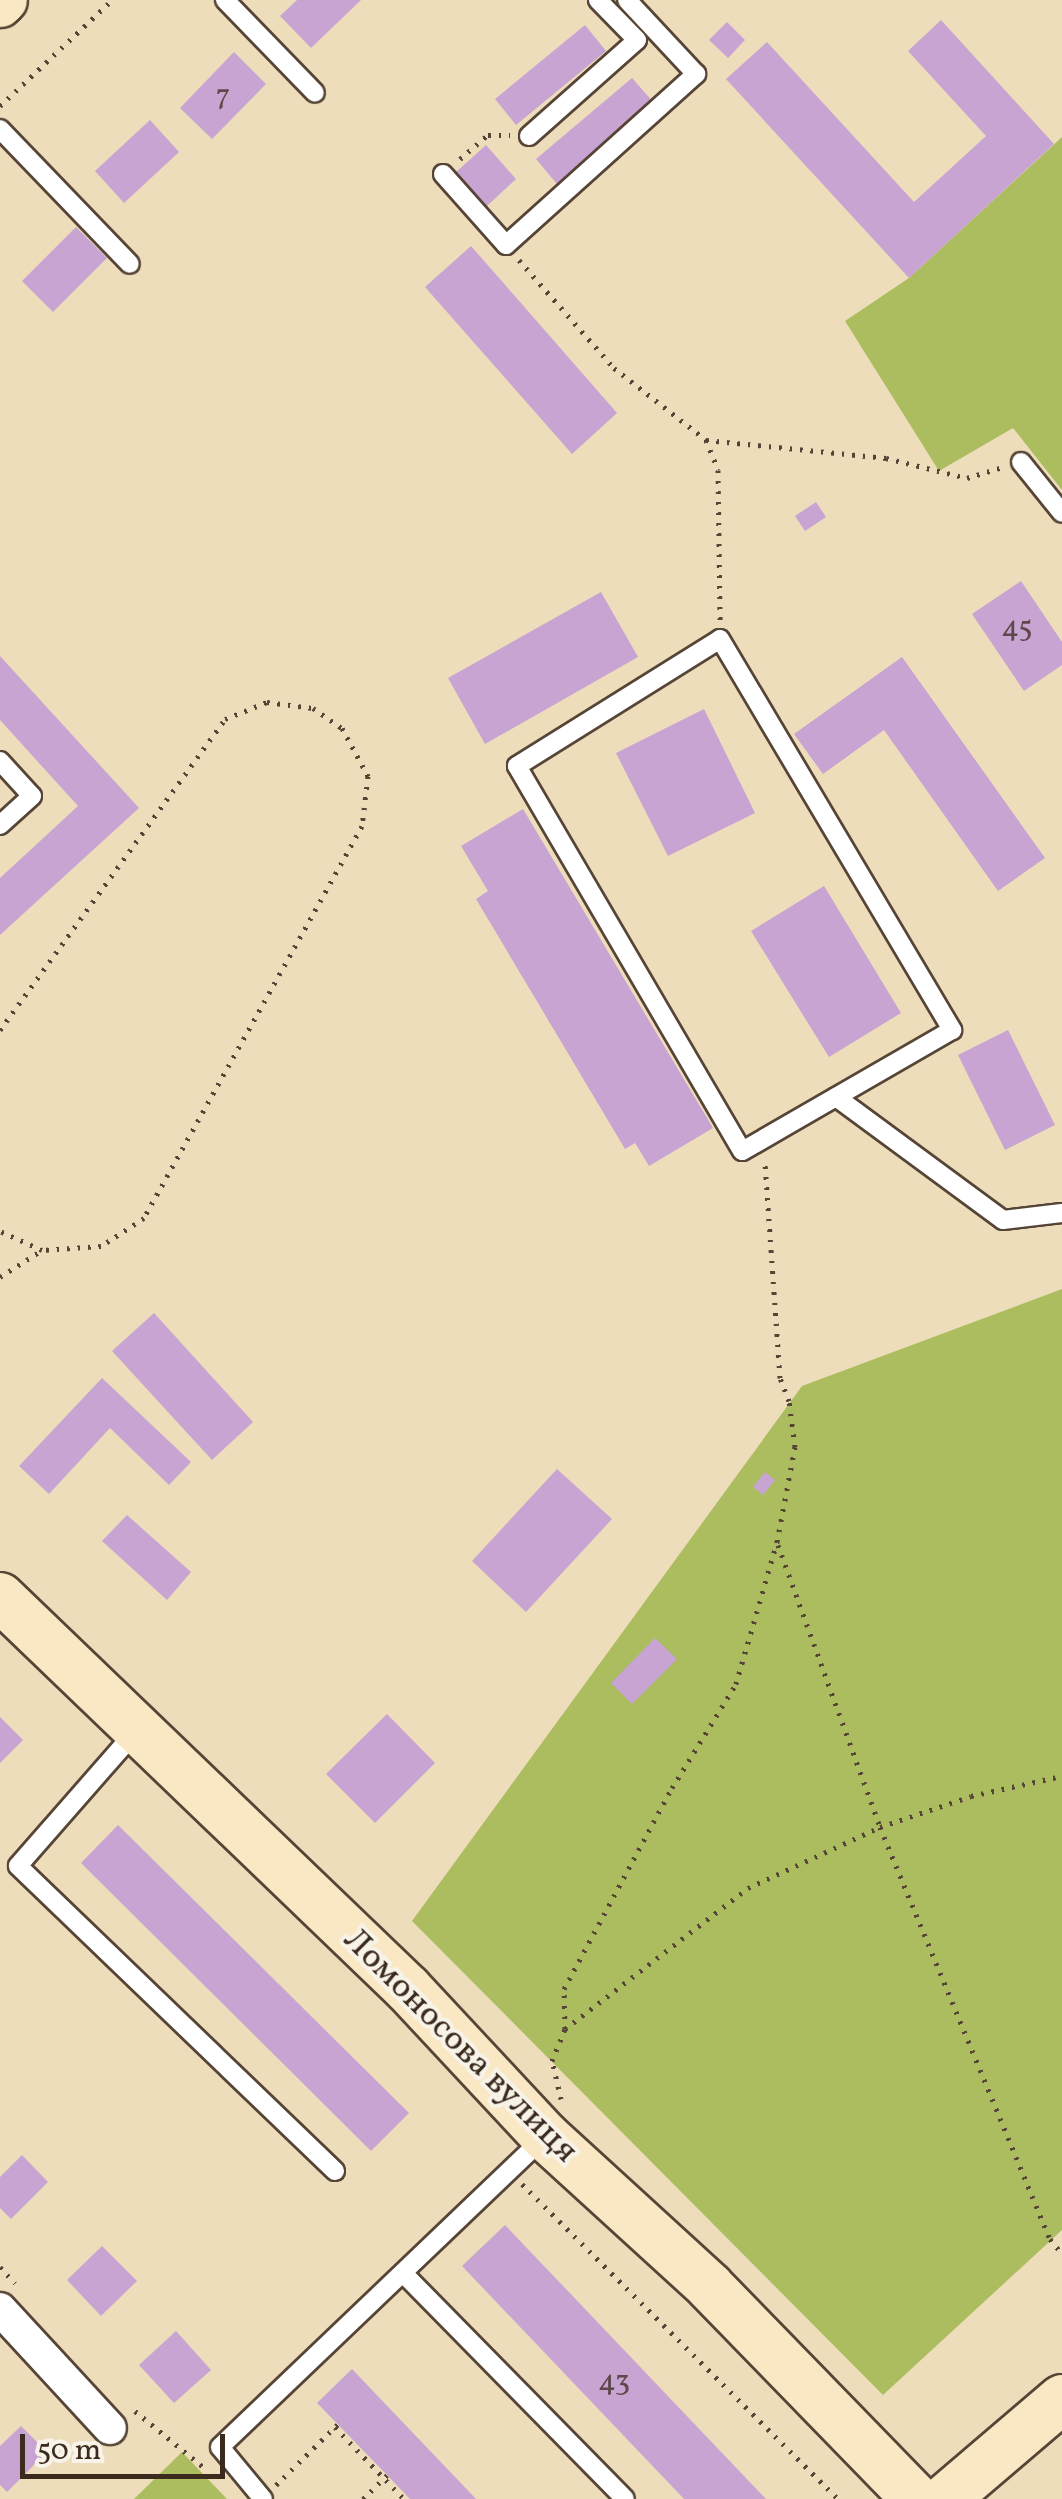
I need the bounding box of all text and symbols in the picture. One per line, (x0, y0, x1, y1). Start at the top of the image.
house number: 7 (216, 78, 230, 114)
house number: 45 (1001, 610, 1033, 646)
street label: Ломоносова вулиця (334, 1920, 586, 2172)
house number: 43 (598, 2364, 630, 2400)
scale bar (25, 2414, 230, 2476)
text: 50 m (37, 2430, 101, 2472)

